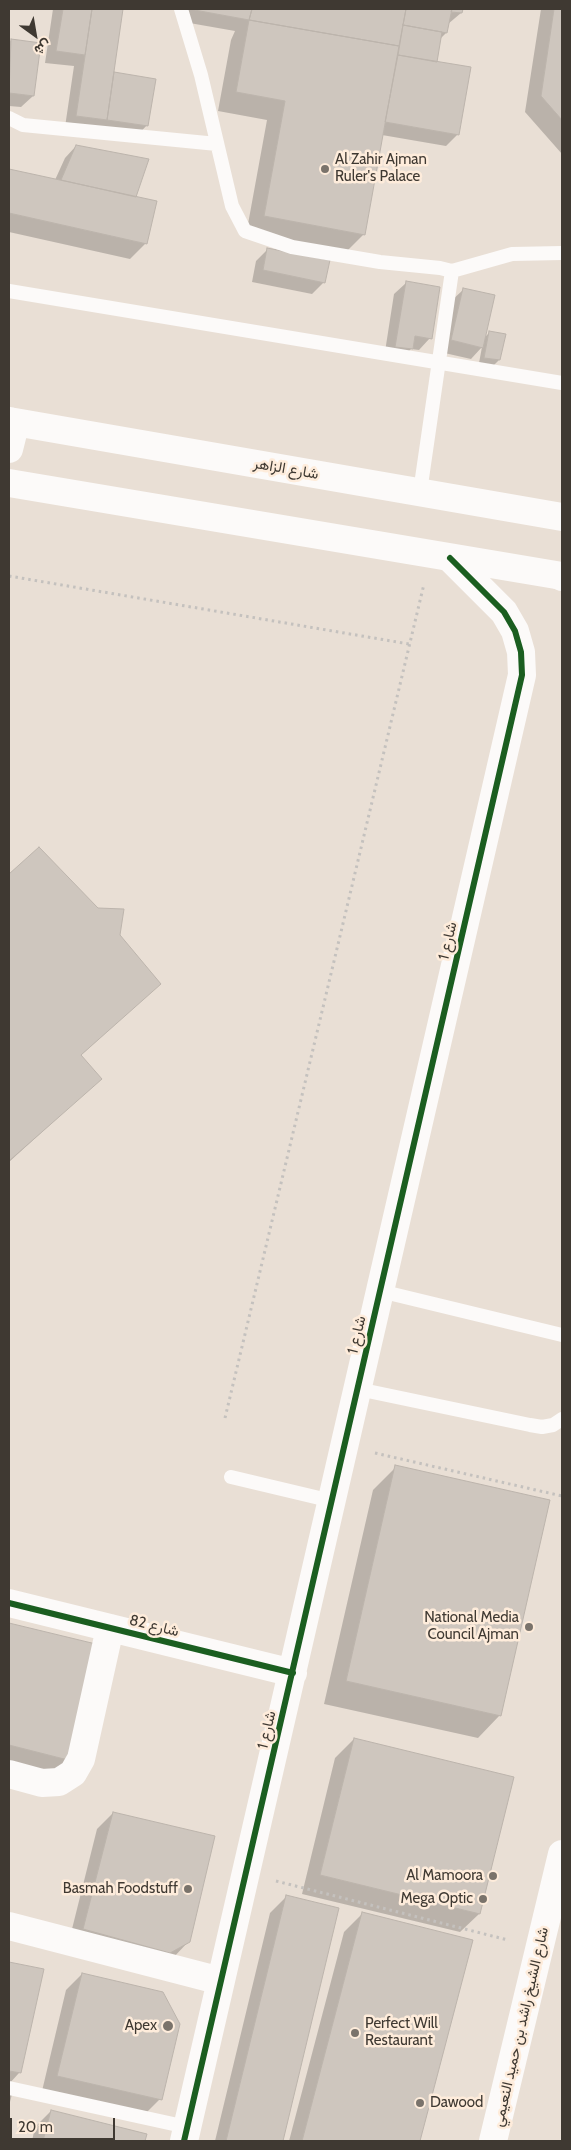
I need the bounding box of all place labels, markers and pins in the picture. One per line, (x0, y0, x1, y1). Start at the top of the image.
place label: Al Zahir Ajman Ruler's Palace (335, 151, 427, 186)
marker: Al Zahir Ajman Ruler's Palace (319, 163, 331, 175)
place label: National Media Council Ajman (424, 1609, 519, 1644)
marker: National Media Council Ajman (523, 1621, 535, 1633)
place label: Al Mamoora (406, 1867, 483, 1885)
marker: Al Mamoora (487, 1870, 499, 1882)
place label: Basmah Foodstuff (63, 1880, 178, 1898)
marker: Basmah Foodstuff (182, 1883, 194, 1895)
place label: Mega Optic (401, 1890, 473, 1908)
marker: Mega Optic (477, 1893, 489, 1905)
place label: Perfect Will Restaurant (365, 2015, 438, 2050)
place label: Apex (125, 2017, 157, 2035)
marker: Apex (161, 2019, 175, 2033)
marker: Perfect Will Restaurant (349, 2027, 361, 2039)
place label: Dawood (430, 2094, 483, 2112)
marker: Dawood (414, 2097, 426, 2109)

